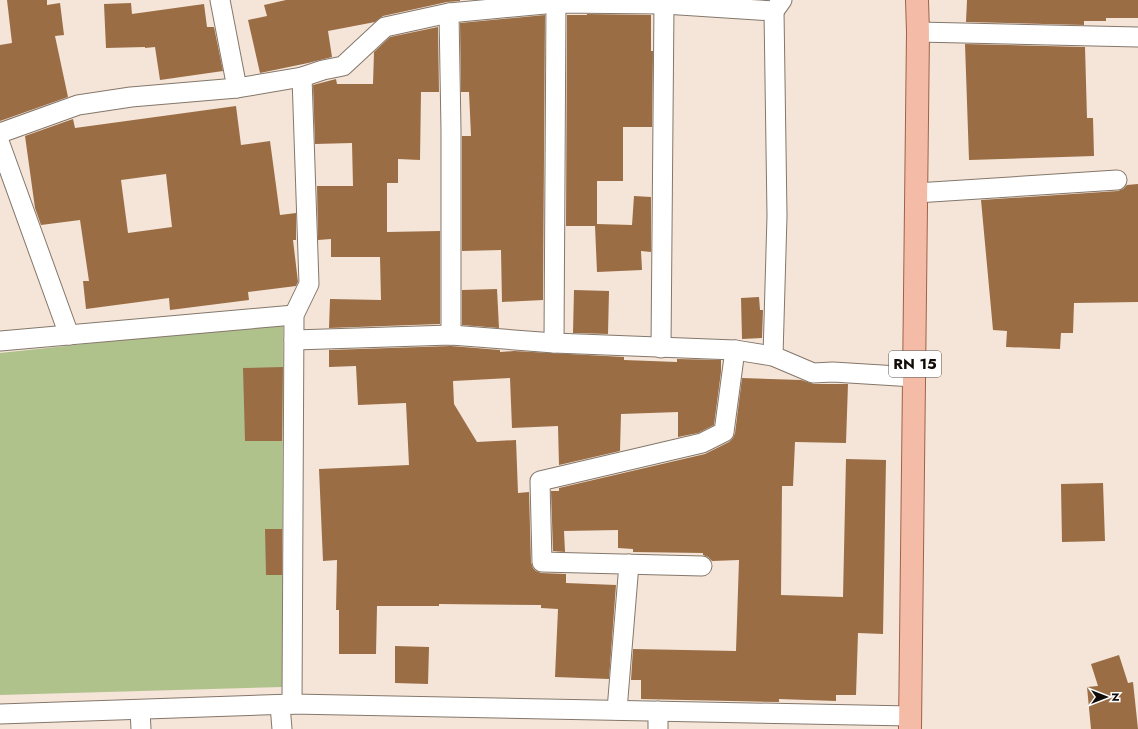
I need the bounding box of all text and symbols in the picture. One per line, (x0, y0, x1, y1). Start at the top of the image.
road number: RN 15 (889, 351, 941, 377)
north arrow (1086, 677, 1126, 717)
text: N (1108, 693, 1124, 701)

